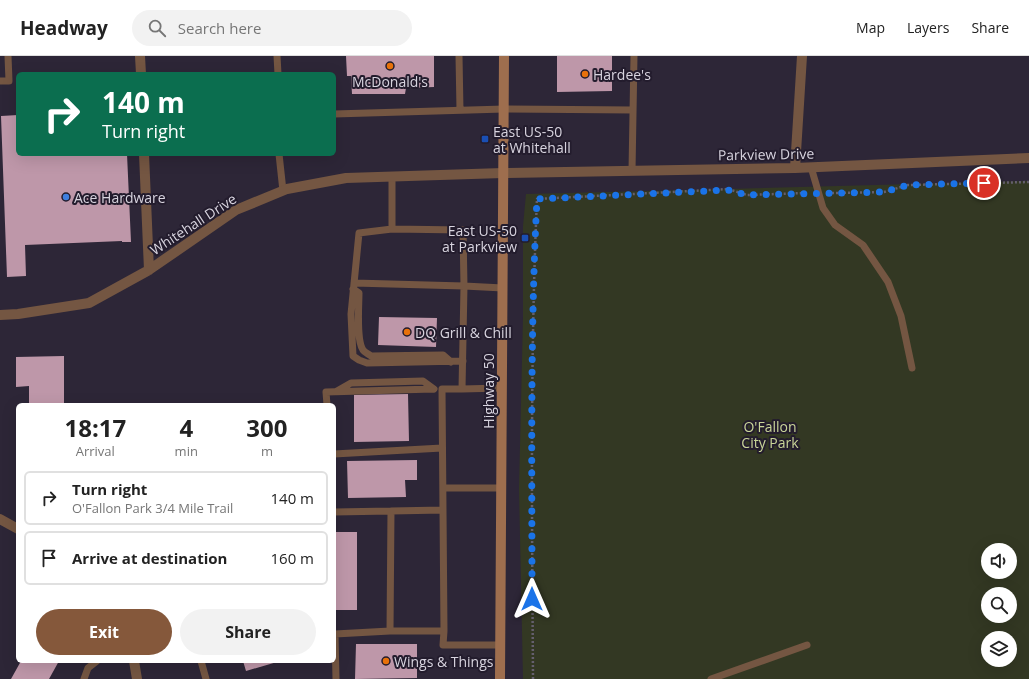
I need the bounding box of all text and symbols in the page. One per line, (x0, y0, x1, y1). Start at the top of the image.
search box (132, 10, 412, 46)
text: Headway (20, 15, 108, 41)
icon: search (146, 17, 168, 39)
text: Search here (178, 18, 261, 38)
text: Map (856, 18, 885, 37)
text: Layers (907, 18, 949, 37)
text: Share (971, 18, 1009, 37)
marker: McDonald's (385, 61, 395, 71)
place label: Hardee's (593, 65, 651, 84)
marker: Hardee's (580, 69, 590, 79)
place label: McDonald's (352, 72, 428, 91)
text: 140 m (102, 83, 185, 121)
icon: right (36, 88, 88, 140)
text: Turn right (102, 119, 185, 143)
place label: East US-50 at Whitehall (493, 122, 571, 157)
marker: East US-50 at Whitehall (480, 134, 490, 144)
street label: Parkview Drive (718, 144, 815, 164)
pin (967, 166, 1001, 200)
icon: arrive (973, 172, 995, 194)
place label: Ace Hardware (74, 188, 166, 207)
street label: Whitehall Drive (146, 189, 240, 259)
marker: Ace Hardware (61, 192, 71, 202)
place label: East US-50 at Parkview (442, 221, 517, 256)
marker: East US-50 at Parkview (520, 233, 530, 243)
place label: DQ Grill & Chill (415, 323, 512, 342)
marker: DQ Grill & Chill (402, 327, 412, 337)
street label: Highway 50 (479, 353, 498, 429)
text: 18:17 (64, 411, 126, 444)
text: 4 (179, 411, 193, 444)
text: 300 (246, 411, 288, 444)
park label: O'Fallon City Park (741, 417, 799, 452)
text: Arrival (76, 442, 115, 460)
text: min (175, 442, 198, 460)
text: m (261, 442, 273, 460)
text: Turn right (72, 479, 147, 499)
icon: right (38, 487, 60, 509)
text: 140 m (270, 488, 314, 508)
text: O'Fallon Park 3/4 Mile Trail (72, 499, 233, 517)
map controls (981, 543, 1017, 667)
button: sound (981, 543, 1017, 579)
icon: arrive (38, 547, 60, 569)
text: Arrive at destination (72, 548, 227, 568)
text: 160 m (270, 548, 314, 568)
position arrow (511, 578, 553, 620)
button: search (981, 587, 1017, 623)
button: Exit (36, 609, 172, 655)
button: Share (180, 609, 316, 655)
button: layers (981, 631, 1017, 667)
place label: Wings & Things (394, 652, 494, 671)
marker: Wings & Things (381, 656, 391, 666)

